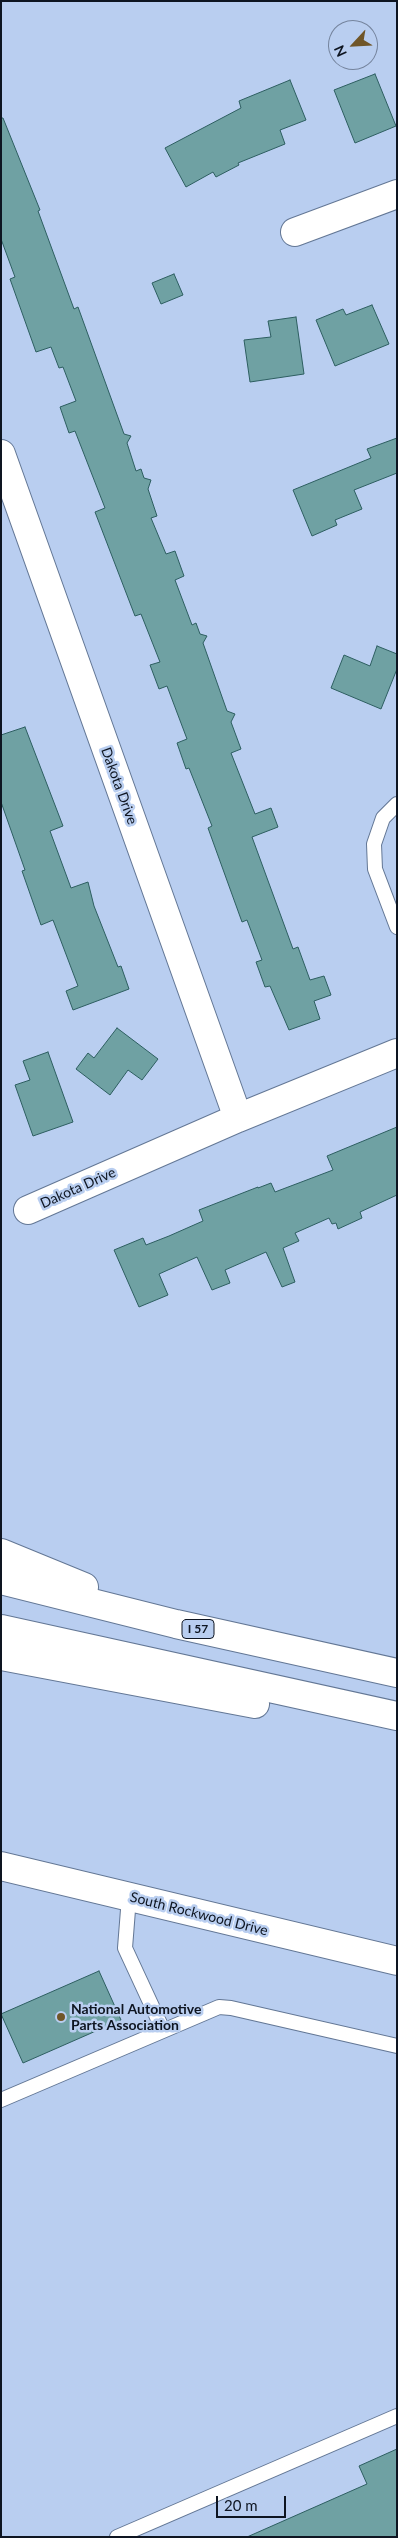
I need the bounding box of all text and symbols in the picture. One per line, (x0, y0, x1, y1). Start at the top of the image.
north arrow (328, 20, 378, 70)
text: N (330, 43, 350, 60)
street label: Dakota Drive (97, 745, 141, 827)
street label: Dakota Drive (38, 1164, 118, 1212)
road number: I 57 (182, 1620, 214, 1638)
street label: South Rockwood Drive (128, 1889, 270, 1939)
place label: National Automotive Parts Association (71, 2001, 201, 2034)
marker: National Automotive Parts Association (55, 2011, 67, 2023)
scale bar (218, 2486, 288, 2518)
text: 20 m (224, 2496, 258, 2514)

